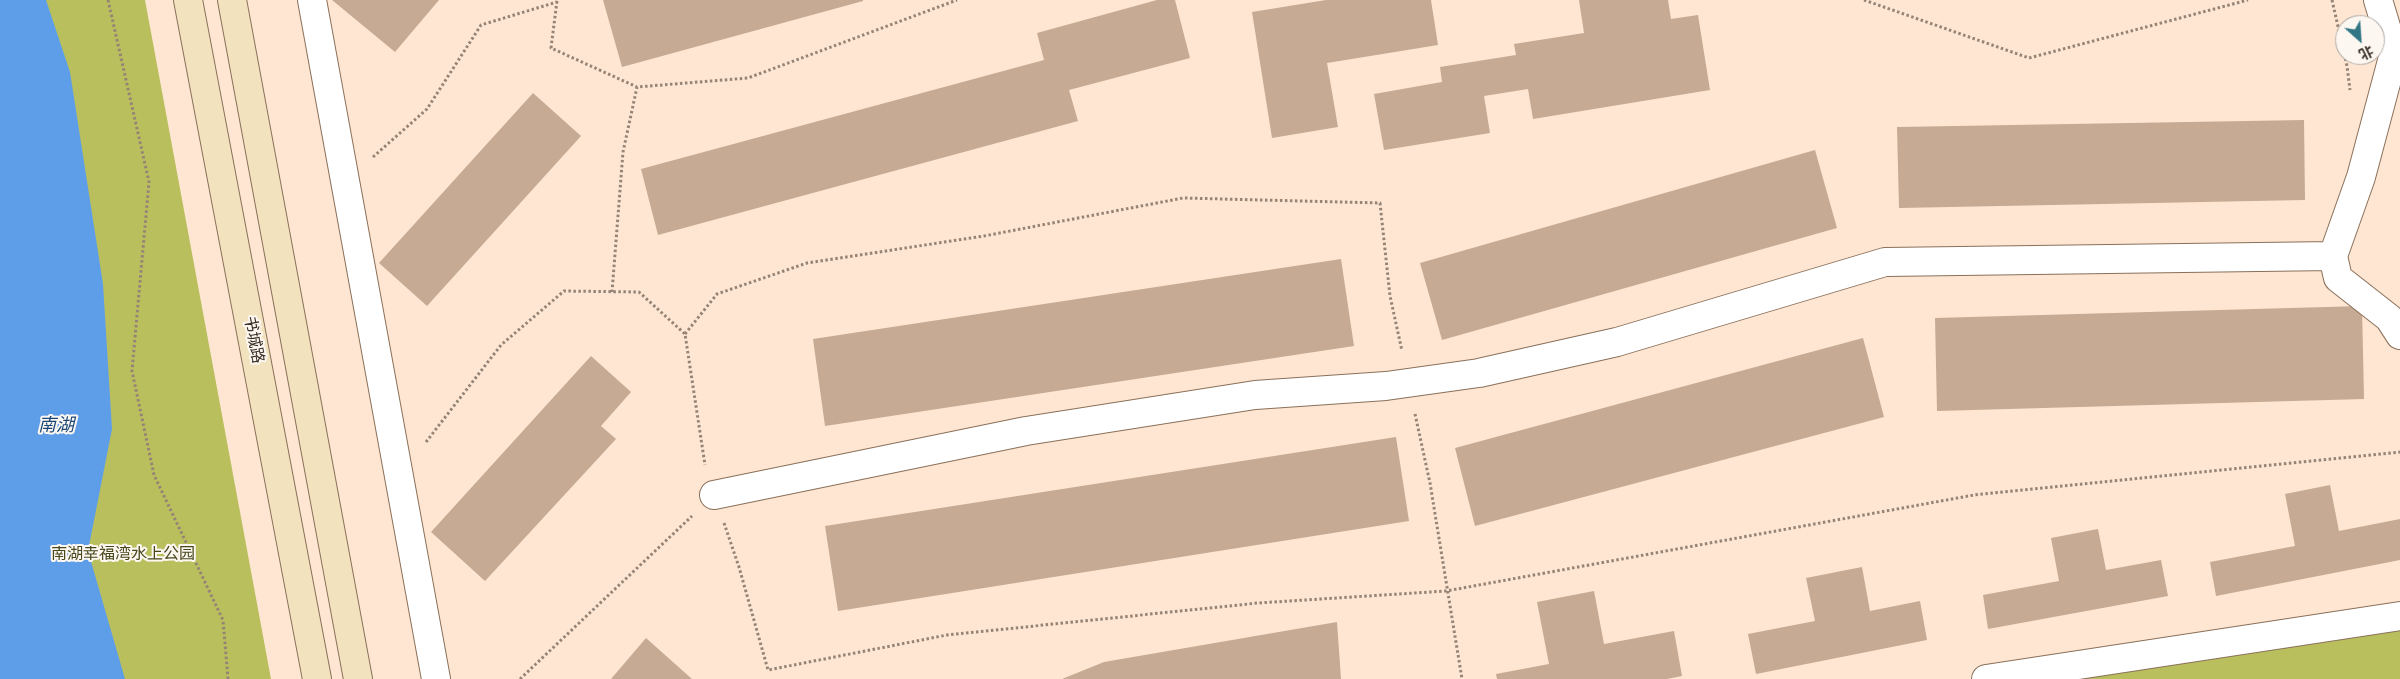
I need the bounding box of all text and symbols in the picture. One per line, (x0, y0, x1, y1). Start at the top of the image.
north arrow (2335, 15, 2385, 65)
text: 北 (2356, 42, 2376, 63)
street label: 书城路 (239, 315, 267, 365)
water label: 南湖 (38, 415, 74, 437)
park label: 南湖幸福湾水上公园 (51, 545, 195, 565)

